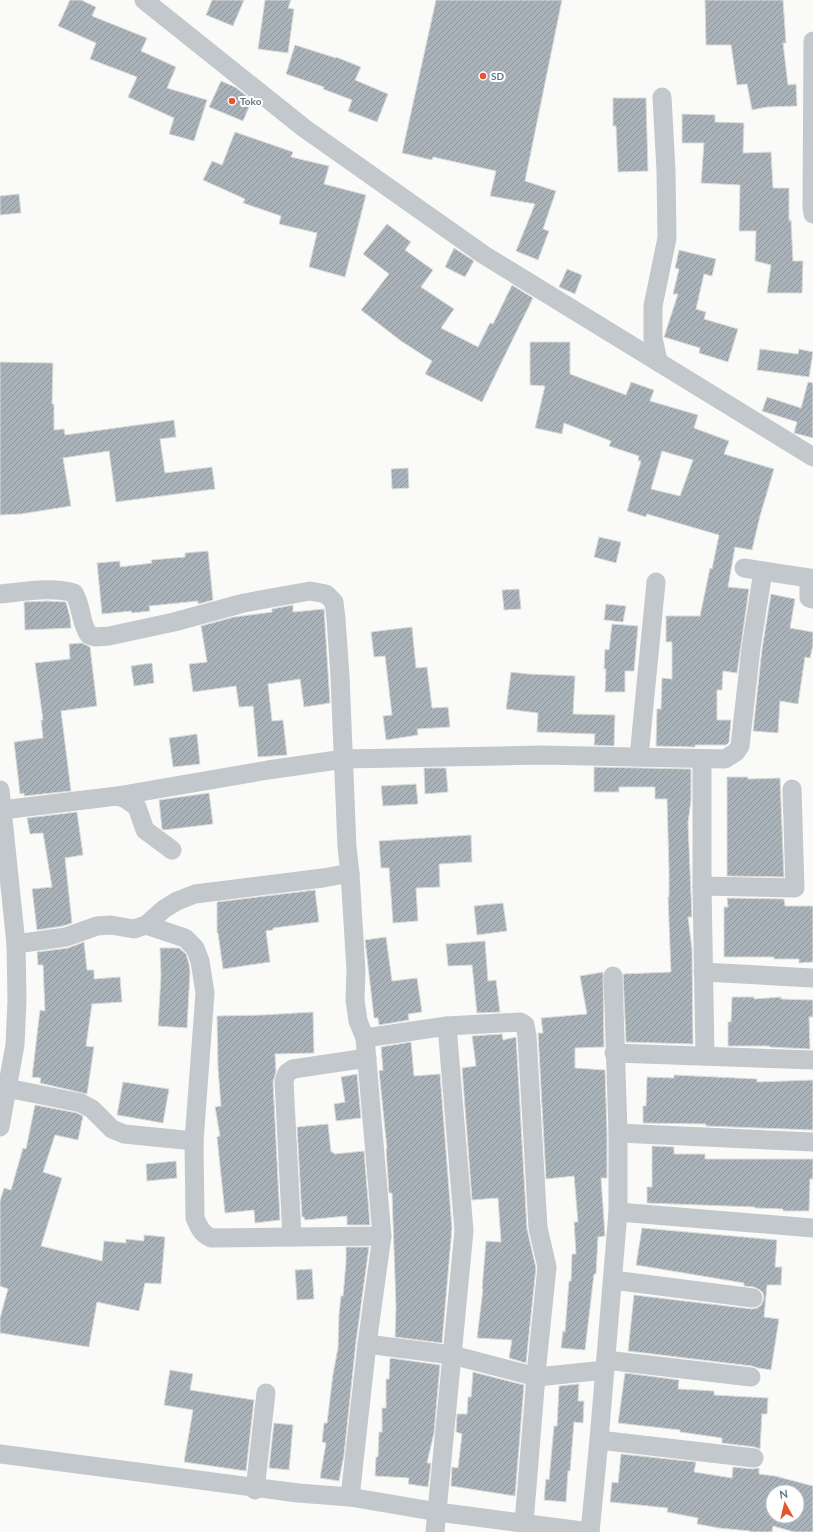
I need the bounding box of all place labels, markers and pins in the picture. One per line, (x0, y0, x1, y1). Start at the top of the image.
place label: SD (491, 70, 504, 82)
marker: SD (478, 71, 488, 81)
place label: Toko (240, 95, 262, 107)
marker: Toko (227, 96, 237, 106)

